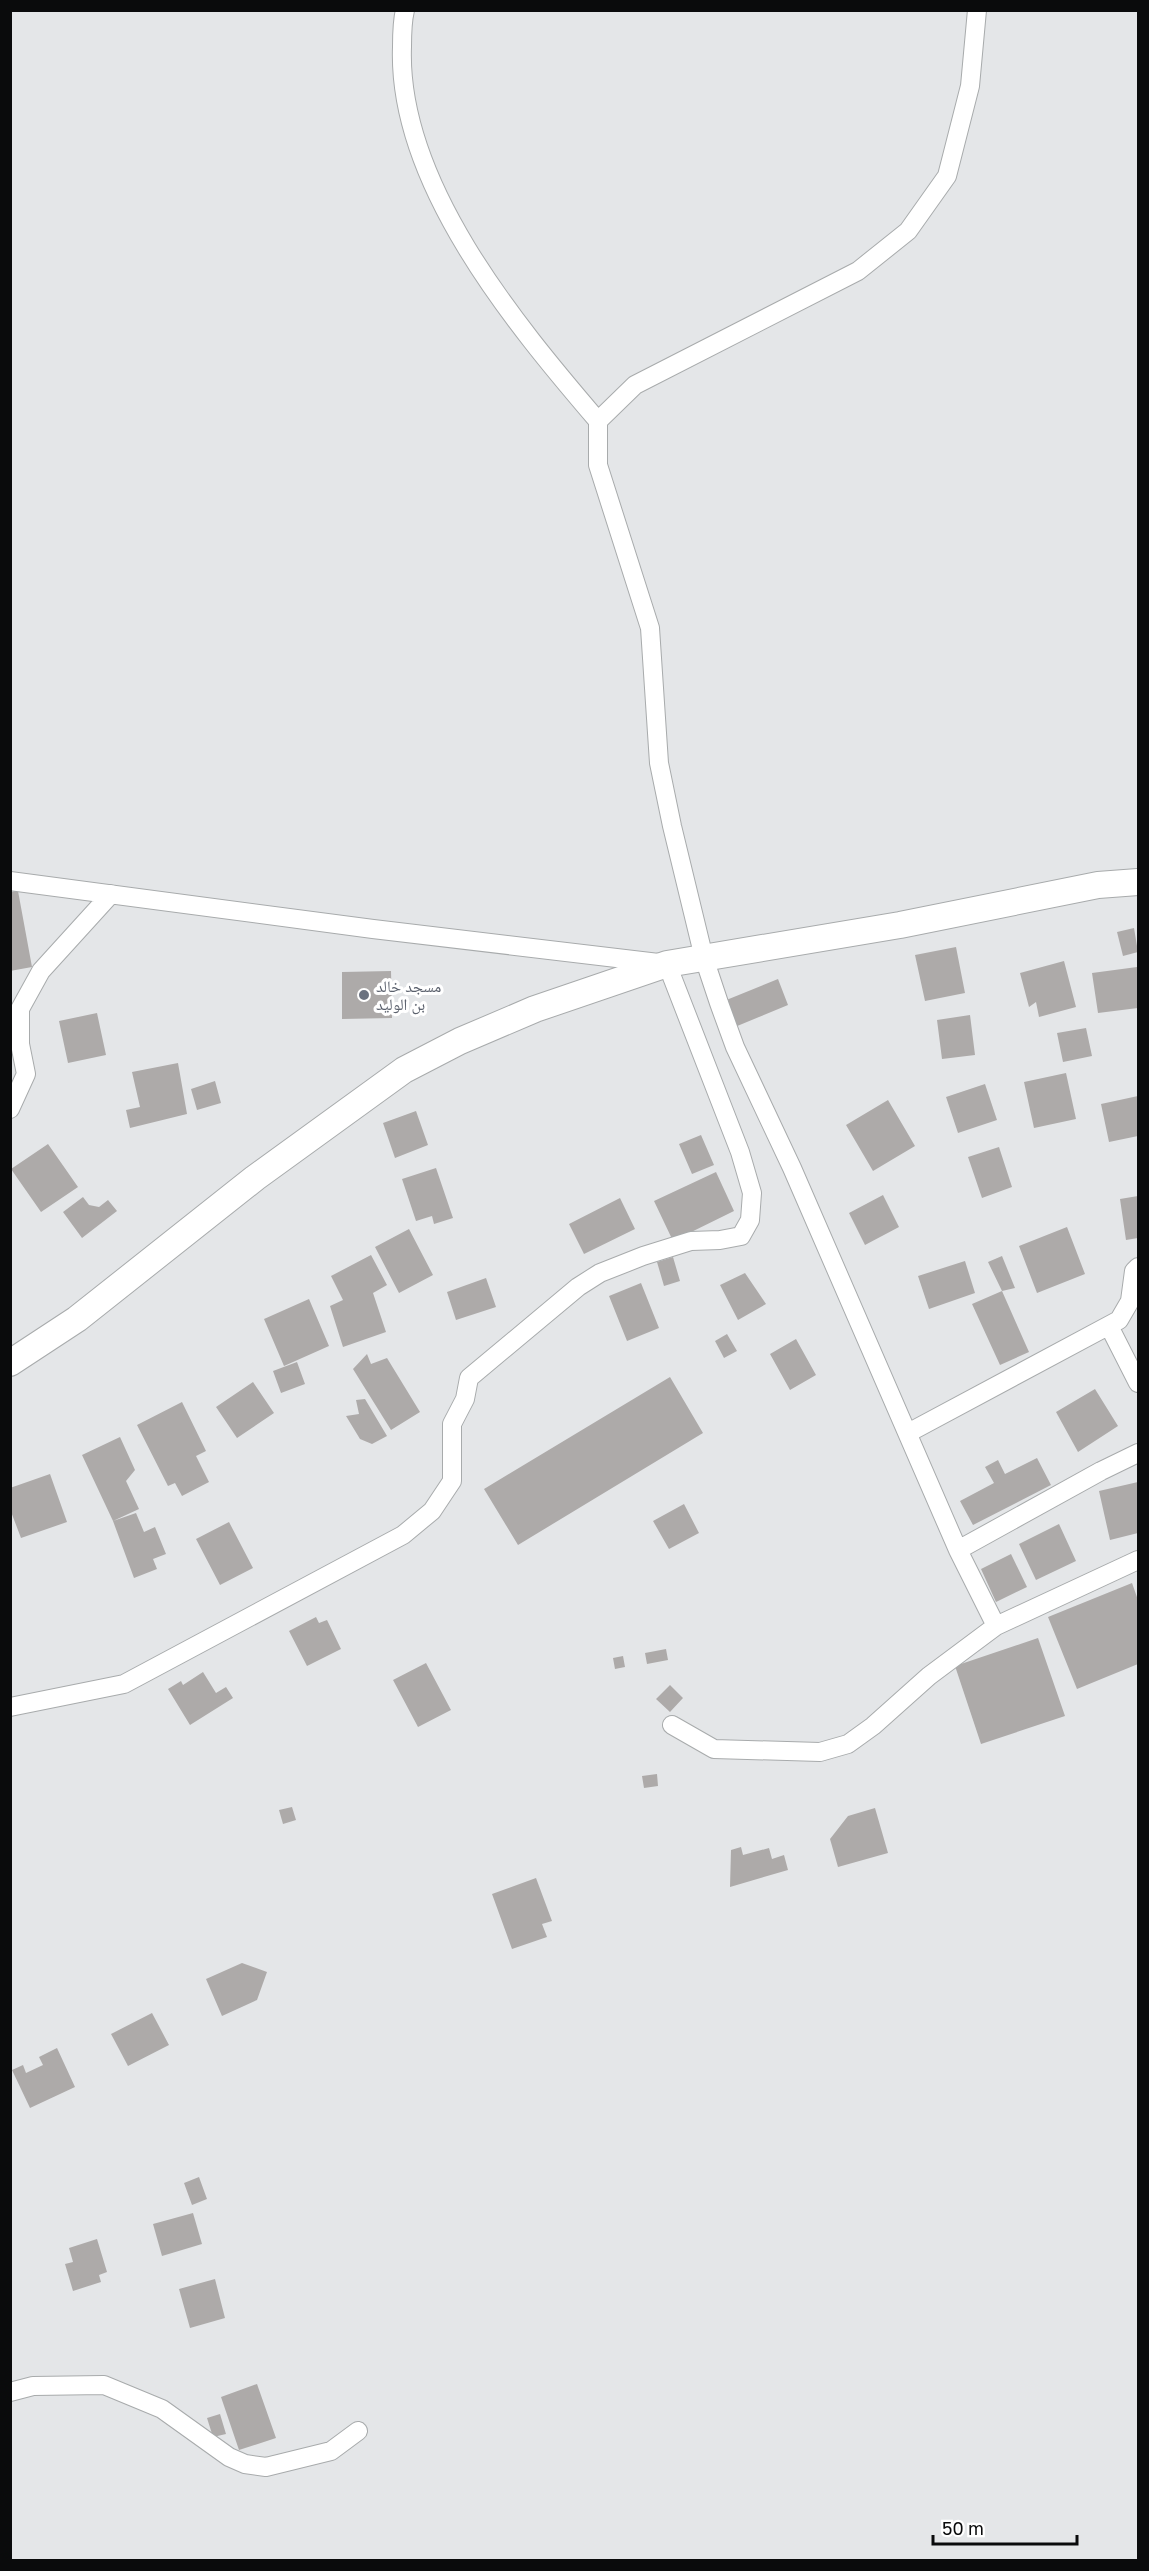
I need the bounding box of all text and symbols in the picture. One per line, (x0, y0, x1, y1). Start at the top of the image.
place label: مسجد خالد بن الوليد (376, 976, 441, 1015)
marker: مسجد خالد بن الوليد (357, 988, 371, 1002)
scale bar (933, 2508, 1077, 2546)
text: 50 m (942, 2517, 984, 2539)

